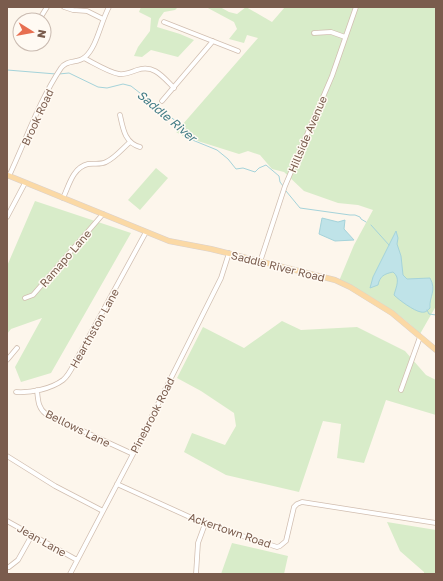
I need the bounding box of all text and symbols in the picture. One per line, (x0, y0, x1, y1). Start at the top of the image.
north arrow (12, 12, 52, 52)
text: N (35, 29, 49, 39)
street label: Brook Road (18, 87, 56, 147)
water label: Saddle River (134, 87, 201, 147)
street label: Hillside Avenue (285, 94, 329, 174)
street label: Ramapo Lane (37, 227, 93, 289)
street label: Saddle River Road (230, 248, 326, 284)
street label: Hearthston Lane (67, 286, 121, 370)
street label: Pinebrook Road (127, 375, 177, 455)
street label: Bellows Lane (44, 407, 112, 449)
street label: Ackertown Road (187, 510, 273, 550)
street label: Jean Lane (15, 521, 69, 559)

